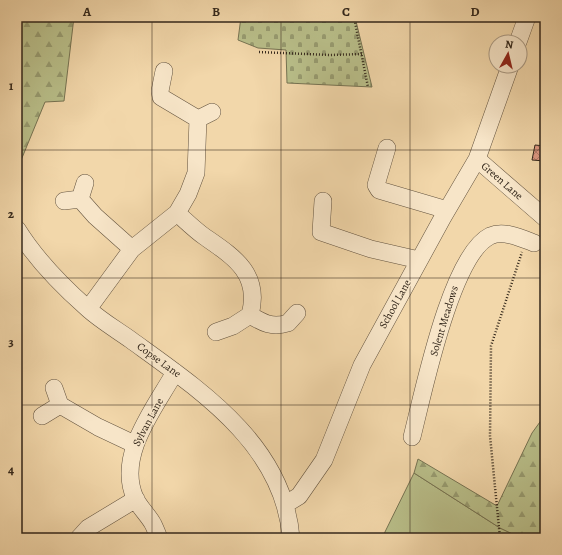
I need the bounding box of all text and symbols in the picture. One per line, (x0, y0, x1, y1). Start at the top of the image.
text: A (82, 3, 92, 20)
text: B (212, 3, 220, 20)
text: C (342, 3, 350, 20)
text: D (470, 3, 480, 20)
north arrow (488, 34, 528, 74)
text: N (504, 37, 514, 53)
text: 1 (9, 77, 14, 94)
street label: Green Lane (478, 159, 526, 203)
text: 2 (8, 205, 15, 222)
street label: School Lane (375, 277, 415, 331)
street label: Solent Meadows (426, 284, 462, 358)
text: 3 (8, 333, 14, 350)
street label: Copse Lane (134, 339, 184, 381)
street label: Sylvan Lane (129, 395, 167, 449)
text: 4 (8, 461, 14, 478)

